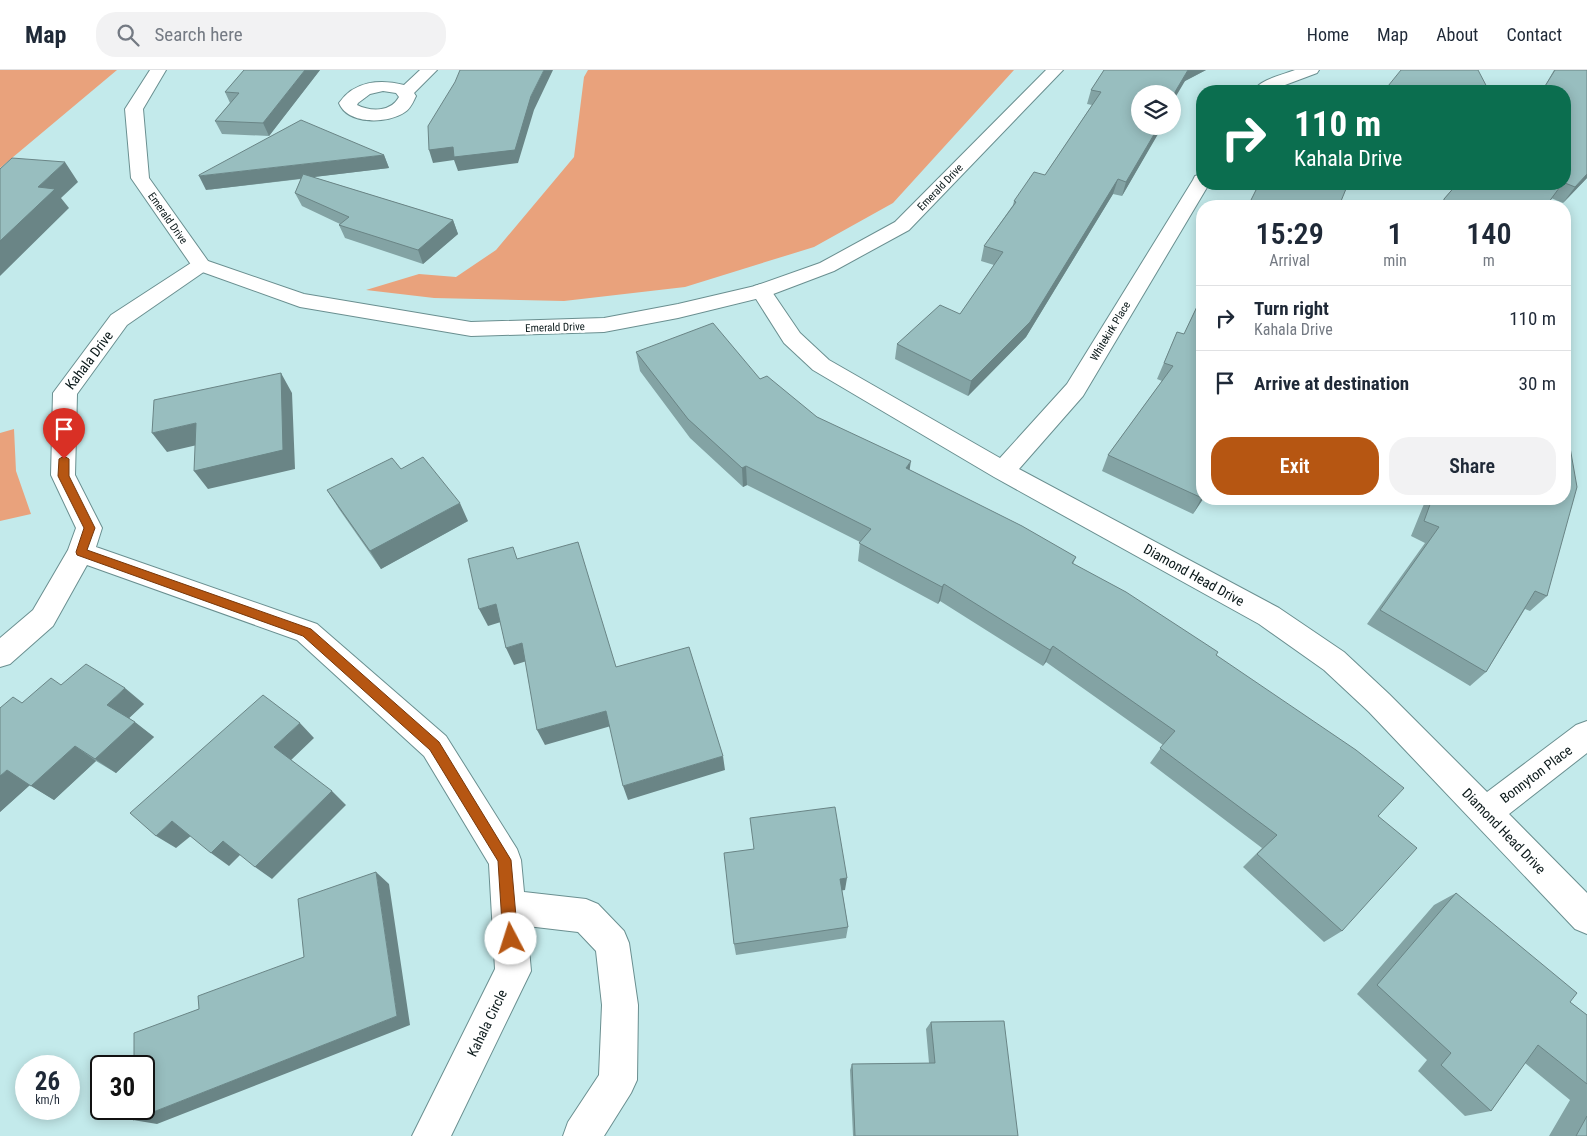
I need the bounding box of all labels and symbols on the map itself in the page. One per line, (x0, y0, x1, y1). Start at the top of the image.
street label: Emerald Drive (915, 161, 966, 213)
street label: Emerald Drive (145, 190, 190, 246)
street label: Whitekirk Place (1088, 299, 1133, 363)
street label: Emerald Drive (525, 320, 585, 335)
street label: Kahala Drive (62, 327, 116, 392)
pin (43, 408, 85, 459)
street label: Diamond Head Drive (1141, 541, 1247, 609)
street label: Bonnyton Place (1497, 742, 1575, 806)
street label: Diamond Head Drive (1459, 785, 1549, 877)
position arrow (484, 912, 536, 964)
street label: Kahala Circle (464, 987, 510, 1059)
speed limit sign: 30 (90, 1055, 155, 1120)

